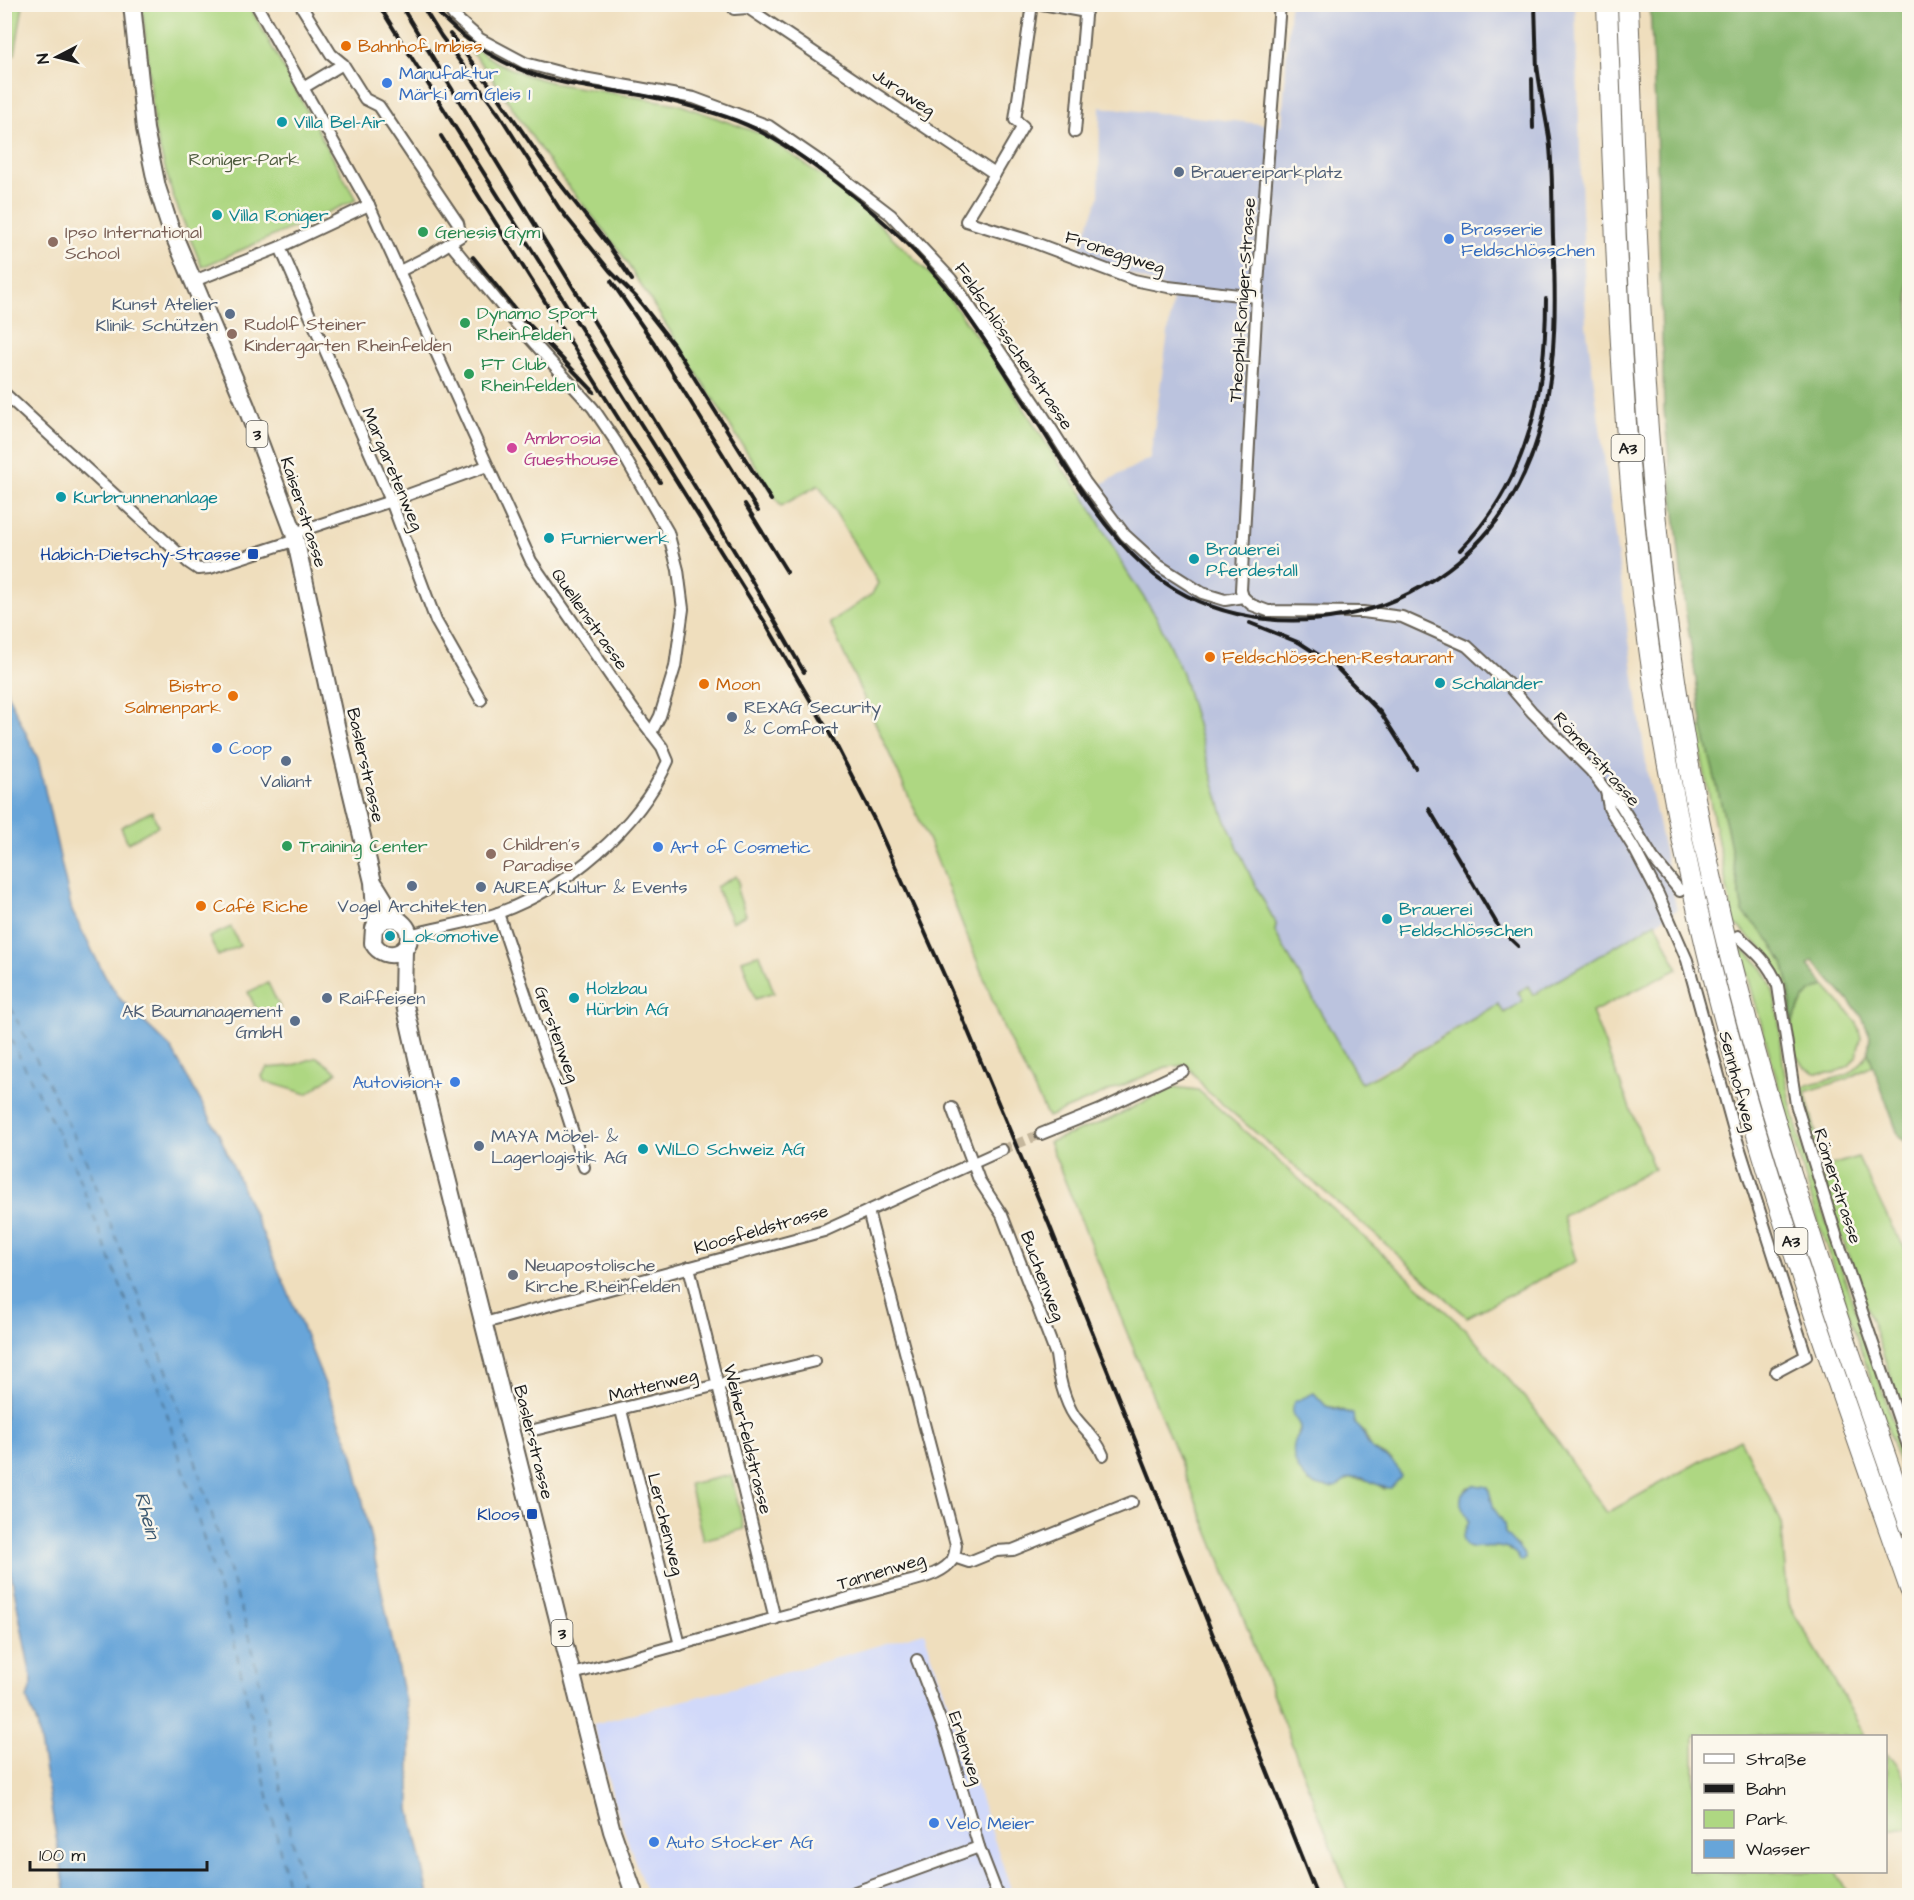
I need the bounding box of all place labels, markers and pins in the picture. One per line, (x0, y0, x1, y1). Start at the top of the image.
place label: Bahnhof Imbiss (358, 34, 482, 59)
marker: Bahnhof Imbiss (339, 39, 353, 53)
place label: Manufaktur Märki am Gleis 1 (399, 61, 531, 107)
marker: Manufaktur Märki am Gleis 1 (380, 76, 394, 90)
place label: Villa Bel-Air (294, 110, 385, 135)
marker: Villa Bel-Air (275, 115, 289, 129)
place label: Brauereiparkplatz (1191, 160, 1343, 185)
marker: Brauereiparkplatz (1172, 165, 1186, 179)
place label: Villa Roniger (229, 203, 329, 229)
marker: Villa Roniger (210, 208, 224, 222)
place label: Brasserie Feldschlösschen (1461, 217, 1595, 263)
place label: Ipso International School (65, 220, 202, 266)
place label: Genesis Gym (435, 220, 540, 246)
marker: Genesis Gym (416, 225, 430, 239)
marker: Brasserie Feldschlösschen (1442, 232, 1456, 246)
marker: Ipso International School (46, 235, 60, 249)
place label: Kunst Atelier Klinik Schützen (96, 292, 218, 338)
place label: Dynamo Sport Rheinfelden (477, 301, 598, 347)
marker: Kunst Atelier Klinik Schützen (223, 307, 237, 321)
place label: Rudolf Steiner Kindergarten Rheinfelden (244, 312, 452, 359)
marker: Dynamo Sport Rheinfelden (458, 316, 472, 330)
marker: Rudolf Steiner Kindergarten Rheinfelden (225, 327, 239, 341)
place label: FT Club Rheinfelden (481, 352, 575, 398)
marker: FT Club Rheinfelden (462, 367, 476, 381)
place label: Ambrosia Guesthouse (524, 426, 619, 472)
marker: Ambrosia Guesthouse (505, 441, 519, 455)
place label: Kurbrunnenanlage (73, 485, 218, 511)
marker: Kurbrunnenanlage (54, 490, 68, 504)
place label: Furnierwerk (561, 526, 669, 551)
marker: Furnierwerk (542, 531, 556, 545)
place label: Brauerei Pferdestall (1206, 537, 1298, 583)
place label: Habich-Dietschy-Strasse (40, 542, 241, 568)
marker: Habich-Dietschy-Strasse (246, 547, 260, 561)
marker: Brauerei Pferdestall (1187, 552, 1201, 566)
place label: Feldschlösschen-Restaurant (1222, 645, 1455, 670)
marker: Feldschlösschen-Restaurant (1203, 650, 1217, 664)
place label: Schalander (1452, 671, 1543, 696)
place label: Moon (716, 672, 760, 697)
place label: Bistro Salmenpark (125, 674, 221, 720)
marker: Schalander (1433, 676, 1447, 690)
marker: Moon (697, 677, 711, 691)
marker: Bistro Salmenpark (226, 689, 240, 703)
place label: REXAG Security & Comfort (744, 695, 881, 741)
marker: REXAG Security & Comfort (725, 710, 739, 724)
place label: Coop (229, 736, 272, 761)
marker: Coop (210, 741, 224, 755)
marker: Valiant (279, 754, 293, 768)
place label: Valiant (260, 769, 312, 794)
place label: Children's Paradise (503, 832, 580, 878)
place label: Training Center (299, 834, 428, 860)
place label: Art of Cosmetic (670, 835, 811, 860)
marker: Training Center (280, 839, 294, 853)
marker: Art of Cosmetic (651, 840, 665, 854)
marker: Children's Paradise (484, 847, 498, 861)
place label: AUREA Kultur & Events (493, 875, 688, 900)
marker: Vogel Architekten (405, 879, 419, 893)
marker: AUREA Kultur & Events (474, 880, 488, 894)
place label: Café Riche (213, 894, 308, 919)
place label: Vogel Architekten (337, 894, 487, 920)
place label: Brauerei Feldschlösschen (1399, 897, 1533, 943)
marker: Café Riche (194, 899, 208, 913)
marker: Brauerei Feldschlösschen (1380, 912, 1394, 926)
place label: Lokomotive (402, 924, 499, 949)
marker: Lokomotive (383, 929, 397, 943)
place label: Holzbau Hürbin AG (586, 976, 670, 1022)
place label: Raiffeisen (339, 986, 425, 1011)
marker: Raiffeisen (320, 991, 334, 1005)
marker: Holzbau Hürbin AG (567, 991, 581, 1005)
place label: AK Baumanagement GmbH (122, 999, 284, 1045)
marker: AK Baumanagement GmbH (288, 1014, 302, 1028)
place label: Autovision+ (353, 1070, 444, 1095)
marker: Autovision+ (448, 1075, 462, 1089)
place label: MAYA Möbel- & Lagerlogistik AG (491, 1124, 628, 1171)
place label: WILO Schweiz AG (655, 1137, 806, 1162)
marker: MAYA Möbel- & Lagerlogistik AG (472, 1139, 486, 1153)
marker: WILO Schweiz AG (636, 1142, 650, 1156)
place label: Neuapostolische Kirche Rheinfelden (525, 1253, 680, 1299)
marker: Neuapostolische Kirche Rheinfelden (506, 1268, 520, 1282)
place label: Kloos (477, 1502, 520, 1527)
marker: Kloos (525, 1507, 539, 1521)
place label: Velo Meier (946, 1811, 1034, 1836)
marker: Velo Meier (927, 1816, 941, 1830)
place label: Auto Stocker AG (666, 1830, 814, 1855)
marker: Auto Stocker AG (647, 1835, 661, 1849)

